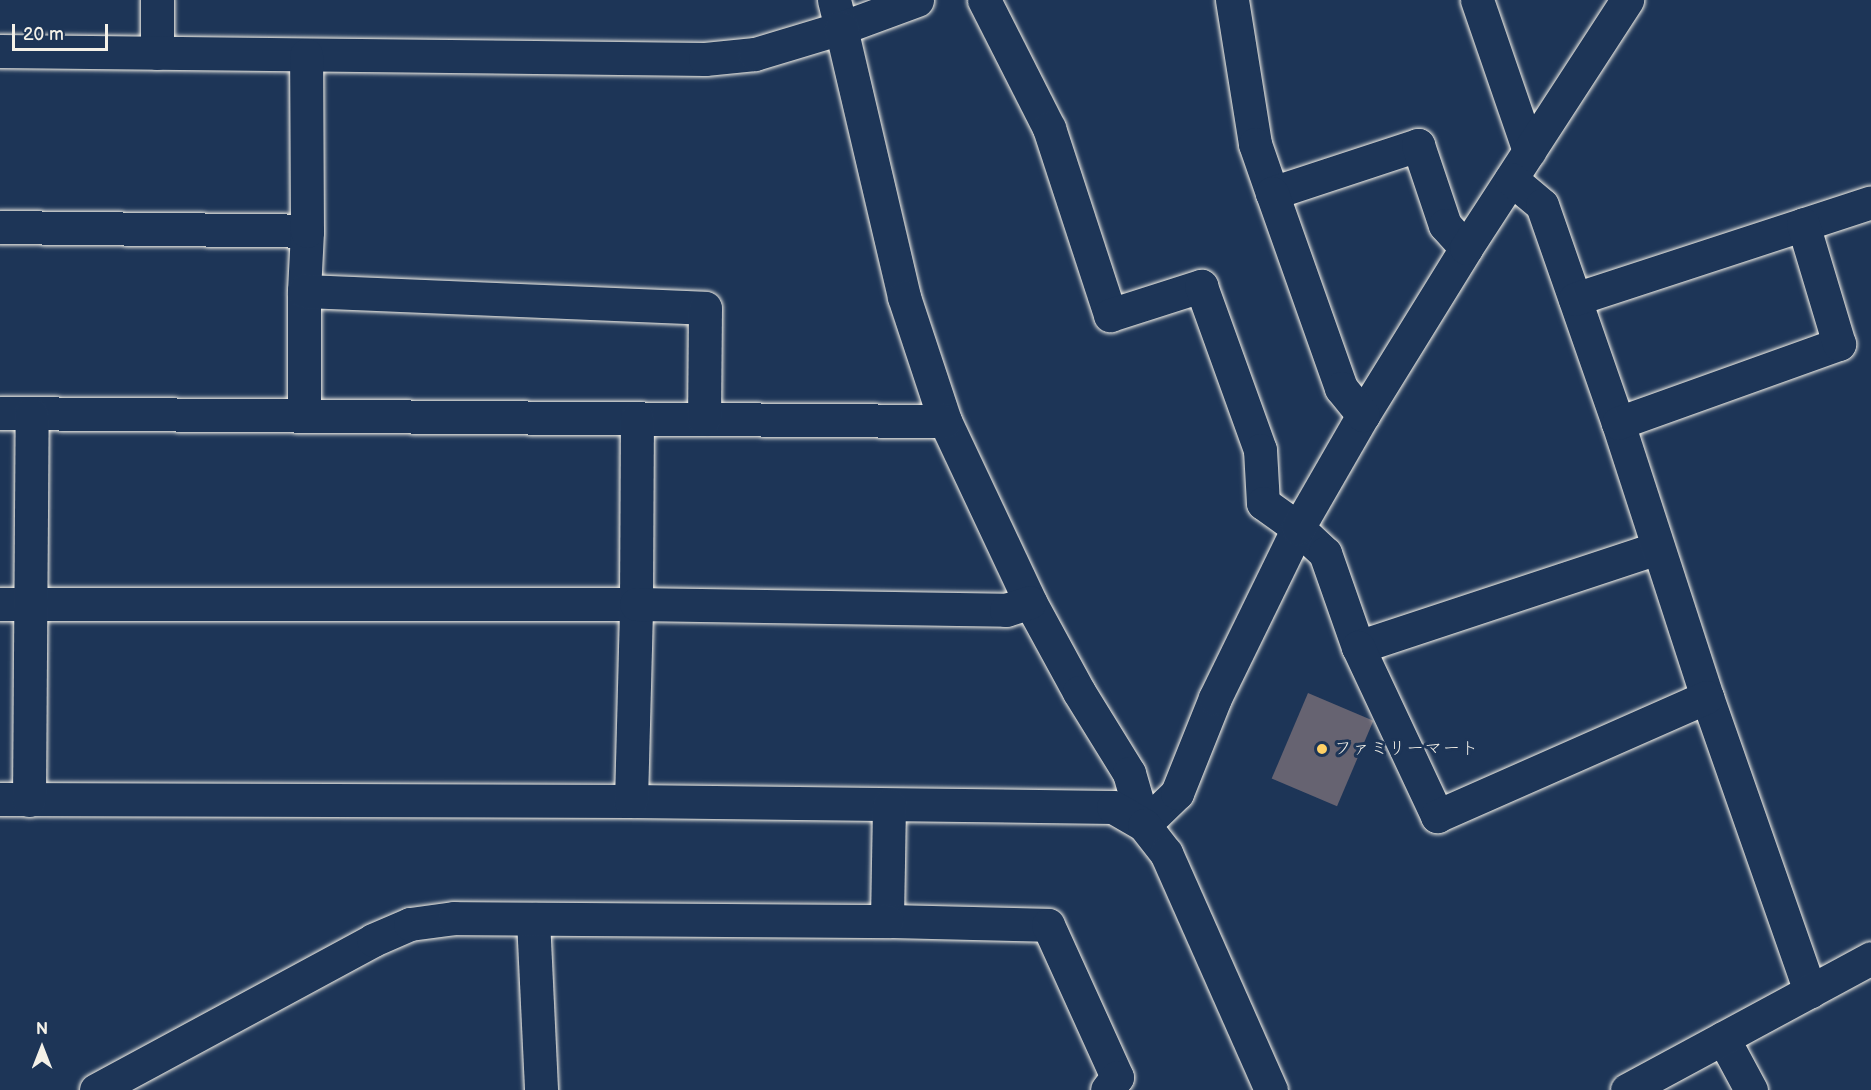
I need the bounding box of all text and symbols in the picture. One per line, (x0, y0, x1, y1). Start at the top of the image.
scale bar (15, 12, 111, 50)
text: 20 m (23, 24, 64, 45)
place label: ファミリーマート (1334, 738, 1478, 760)
marker: ファミリーマート (1315, 742, 1329, 756)
north arrow (12, 1018, 72, 1078)
text: N (36, 1020, 48, 1039)

